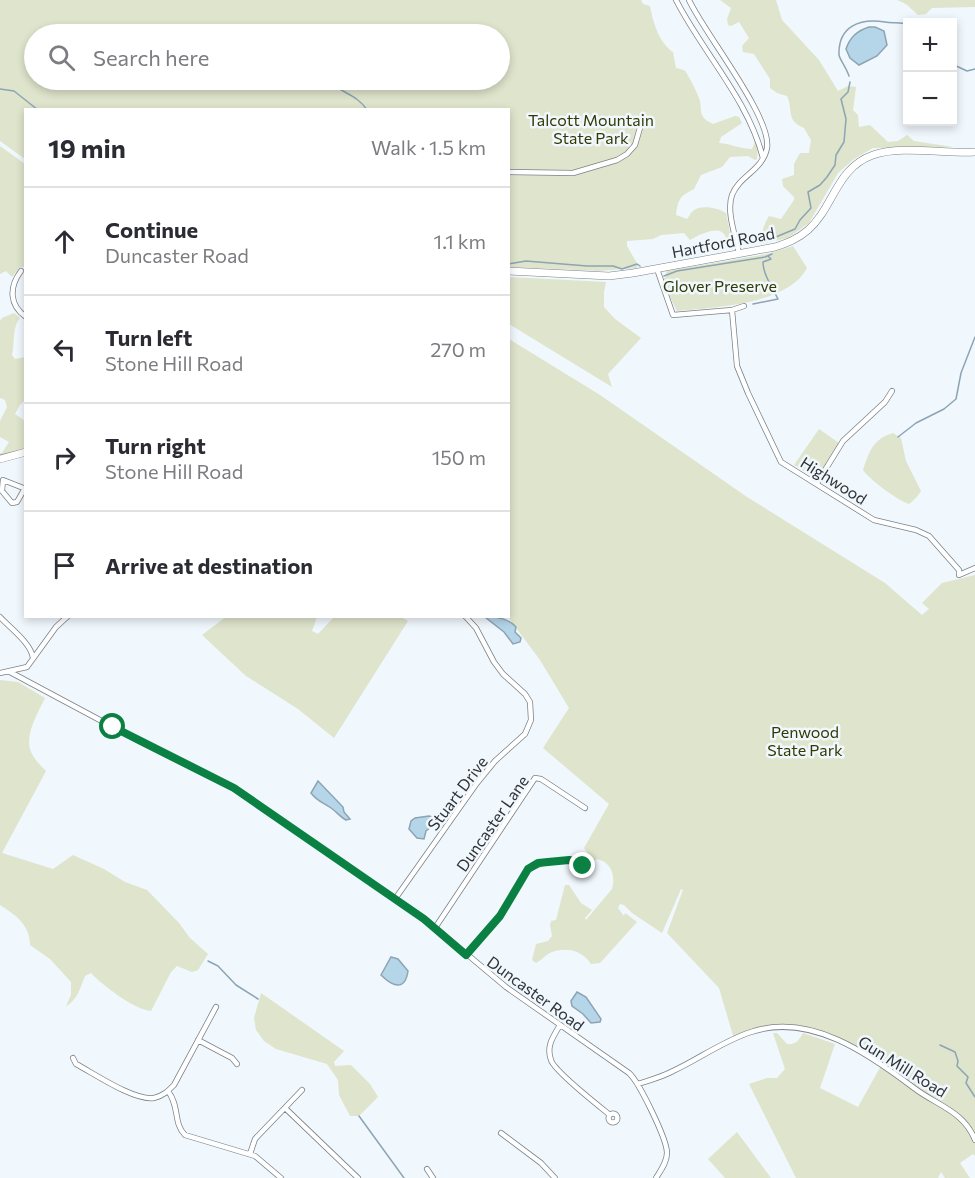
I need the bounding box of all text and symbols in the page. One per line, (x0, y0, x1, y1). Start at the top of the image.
map controls (903, 18, 957, 126)
button: + (903, 18, 957, 72)
search box (24, 24, 510, 90)
icon: search (45, 41, 78, 74)
text: Search here (93, 44, 209, 71)
button: − (903, 72, 957, 126)
park label: Talcott Mountain State Park (528, 110, 654, 147)
text: 19 min (48, 132, 126, 163)
text: Walk · 1.5 km (371, 135, 486, 159)
text: Continue (105, 216, 198, 243)
street label: Hartford Road (670, 223, 776, 261)
icon: ahead (48, 225, 81, 258)
text: 1.1 km (434, 229, 486, 253)
text: Duncaster Road (105, 243, 249, 267)
park label: Glover Preserve (663, 276, 777, 295)
text: Turn left (105, 324, 192, 351)
icon: left (48, 333, 81, 366)
text: 270 m (430, 337, 486, 361)
text: Stone Hill Road (105, 351, 243, 375)
text: Turn right (105, 432, 206, 459)
icon: right (48, 441, 81, 474)
text: 150 m (432, 445, 486, 469)
street label: Highwood (797, 452, 871, 508)
text: Stone Hill Road (105, 459, 243, 483)
icon: arrive (48, 549, 81, 582)
text: Arrive at destination (105, 552, 313, 579)
route start (99, 713, 125, 739)
park label: Penwood State Park (767, 722, 843, 759)
street label: Stuart Drive (423, 752, 491, 834)
street label: Duncaster Lane (452, 771, 532, 875)
route end (569, 852, 595, 878)
street label: Duncaster Road (484, 951, 588, 1035)
street label: Gun Mill Road (855, 1031, 951, 1101)

